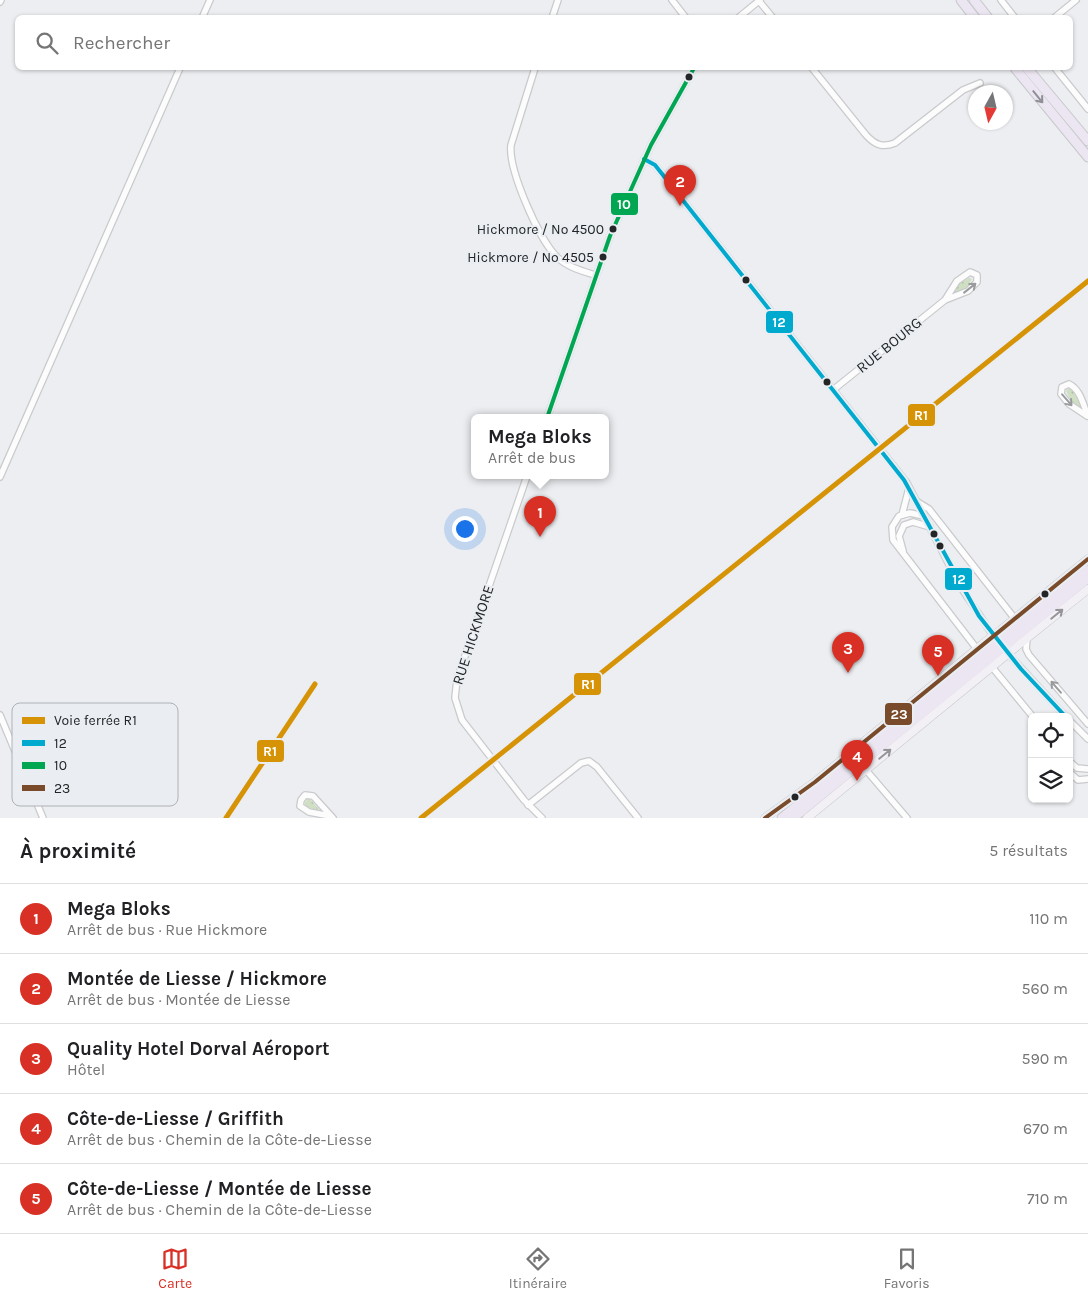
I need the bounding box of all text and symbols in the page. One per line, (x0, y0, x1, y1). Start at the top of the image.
search box (15, 15, 1073, 70)
icon: search (33, 29, 61, 57)
text: Rechercher (73, 32, 170, 54)
unlabelled marker (684, 72, 694, 82)
north arrow (968, 85, 1013, 130)
one-way arrow (1033, 90, 1044, 103)
pin: 2 (664, 165, 696, 206)
line badge: 10 (610, 192, 639, 216)
text: 10 (617, 196, 631, 213)
place label: Hickmore / No 4500 (477, 221, 604, 238)
marker: Hickmore / No 4500 (608, 224, 618, 234)
place label: Hickmore / No 4505 (467, 249, 594, 266)
marker: Hickmore / No 4505 (598, 252, 608, 262)
unlabelled marker (741, 275, 751, 285)
one-way arrow (964, 282, 977, 293)
line badge: 12 (765, 310, 794, 334)
street label: RUE BOURG (853, 313, 925, 377)
text: 12 (772, 314, 786, 331)
unlabelled marker (822, 377, 832, 387)
one-way arrow (1061, 394, 1073, 407)
line badge: R1 (907, 403, 936, 427)
text: R1 (914, 407, 928, 424)
popup (471, 414, 609, 479)
text: Mega Bloks (488, 426, 592, 448)
text: Arrêt de bus (488, 448, 576, 467)
pin: 1 (524, 496, 556, 537)
your location (452, 516, 478, 542)
unlabelled marker (929, 529, 939, 539)
unlabelled marker (935, 541, 945, 551)
line badge: 12 (944, 567, 973, 591)
text: 12 (952, 571, 966, 588)
street label: RUE HICKMORE (448, 583, 498, 687)
unlabelled marker (1040, 589, 1050, 599)
one-way arrow (1051, 608, 1064, 619)
pin: 3 (832, 632, 864, 673)
pin: 5 (922, 635, 954, 676)
line badge: R1 (573, 672, 602, 696)
text: R1 (581, 676, 595, 693)
one-way arrow (1050, 680, 1062, 693)
line badge: 23 (884, 702, 913, 726)
legend (12, 703, 178, 806)
text: 23 (890, 706, 908, 723)
text: Voie ferrée R1 (54, 712, 137, 729)
map controls (1028, 713, 1073, 803)
button: locate (1028, 713, 1073, 758)
text: 12 (54, 735, 67, 752)
line badge: R1 (256, 739, 285, 763)
pin: 4 (841, 740, 873, 781)
text: R1 (263, 743, 277, 760)
one-way arrow (878, 748, 891, 759)
text: 10 (54, 757, 67, 774)
button: layers (1028, 758, 1073, 803)
text: 23 (54, 780, 70, 797)
unlabelled marker (790, 792, 800, 802)
text: À proximité (20, 839, 136, 863)
text: 5 résultats (989, 841, 1068, 860)
text: Mega Bloks (67, 898, 171, 920)
text: 1 (33, 909, 39, 928)
text: 110 m (1029, 909, 1068, 928)
text: Arrêt de bus · Rue Hickmore (67, 920, 267, 939)
text: Montée de Liesse / Hickmore (67, 968, 327, 990)
text: 2 (31, 979, 41, 998)
text: 560 m (1022, 979, 1068, 998)
text: Arrêt de bus · Montée de Liesse (67, 990, 291, 1009)
text: Quality Hotel Dorval Aéroport (67, 1038, 330, 1060)
text: 3 (31, 1049, 41, 1068)
text: 590 m (1021, 1049, 1068, 1068)
text: Hôtel (67, 1060, 105, 1079)
text: Côte-de-Liesse / Griffith (67, 1108, 284, 1130)
text: 4 (31, 1119, 41, 1138)
text: 670 m (1023, 1119, 1068, 1138)
text: Arrêt de bus · Chemin de la Côte-de-Liesse (67, 1130, 372, 1149)
text: Côte-de-Liesse / Montée de Liesse (67, 1178, 372, 1200)
text: 5 (31, 1189, 41, 1208)
text: 710 m (1027, 1189, 1068, 1208)
text: Arrêt de bus · Chemin de la Côte-de-Liesse (67, 1200, 372, 1219)
tab: Carte (158, 1245, 192, 1292)
tab: Itinéraire (509, 1245, 567, 1292)
tab: Favoris (884, 1245, 930, 1292)

